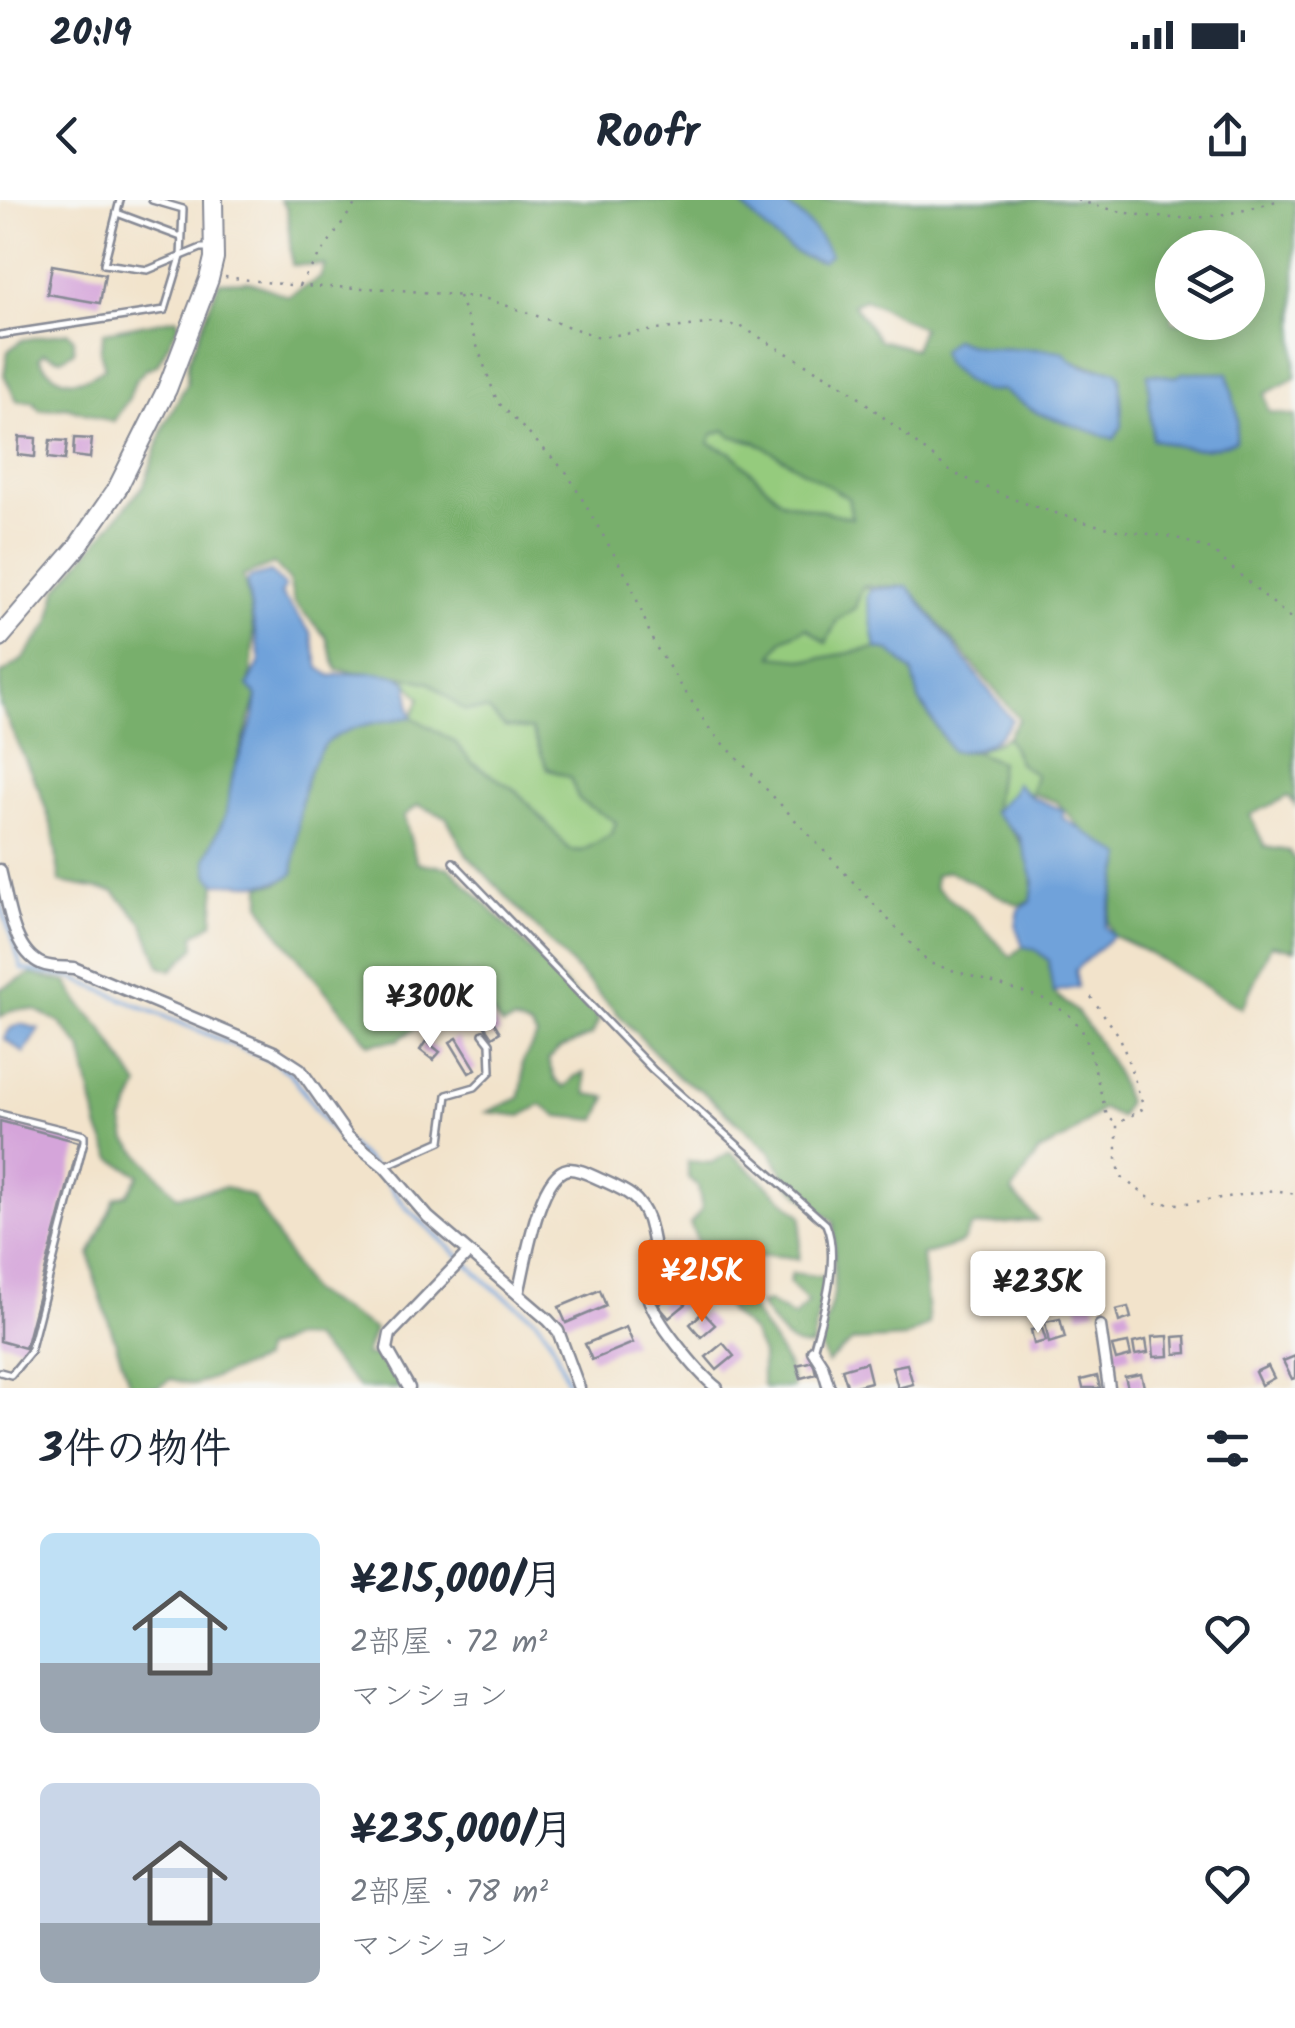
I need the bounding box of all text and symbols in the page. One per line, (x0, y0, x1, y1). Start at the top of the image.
text: 20:19 (50, 5, 132, 65)
text: Roofr (596, 99, 699, 171)
icon: back (40, 108, 95, 163)
icon: share (1200, 108, 1255, 163)
map controls (1155, 230, 1265, 340)
button: layers (1155, 230, 1265, 340)
pin: ¥300K (360, 966, 500, 1051)
text: ¥300K (385, 973, 475, 1024)
pin: ¥215K (632, 1240, 772, 1325)
text: ¥215K (660, 1247, 744, 1298)
pin: ¥235K (968, 1251, 1108, 1336)
text: ¥235K (992, 1258, 1084, 1309)
text: 3件の物件 (40, 1417, 231, 1484)
icon: filters (1200, 1421, 1255, 1476)
text: ¥215,000/月 (350, 1548, 564, 1615)
icon: home (120, 1573, 240, 1693)
icon: heart (1200, 1606, 1255, 1661)
text: 2部屋 · 72 m² (350, 1618, 547, 1669)
text: マンション (350, 1672, 509, 1723)
text: ¥235,000/月 (350, 1798, 574, 1865)
icon: home (120, 1823, 240, 1943)
icon: heart (1200, 1856, 1255, 1911)
text: 2部屋 · 78 m² (350, 1868, 548, 1919)
text: マンション (350, 1922, 509, 1973)

